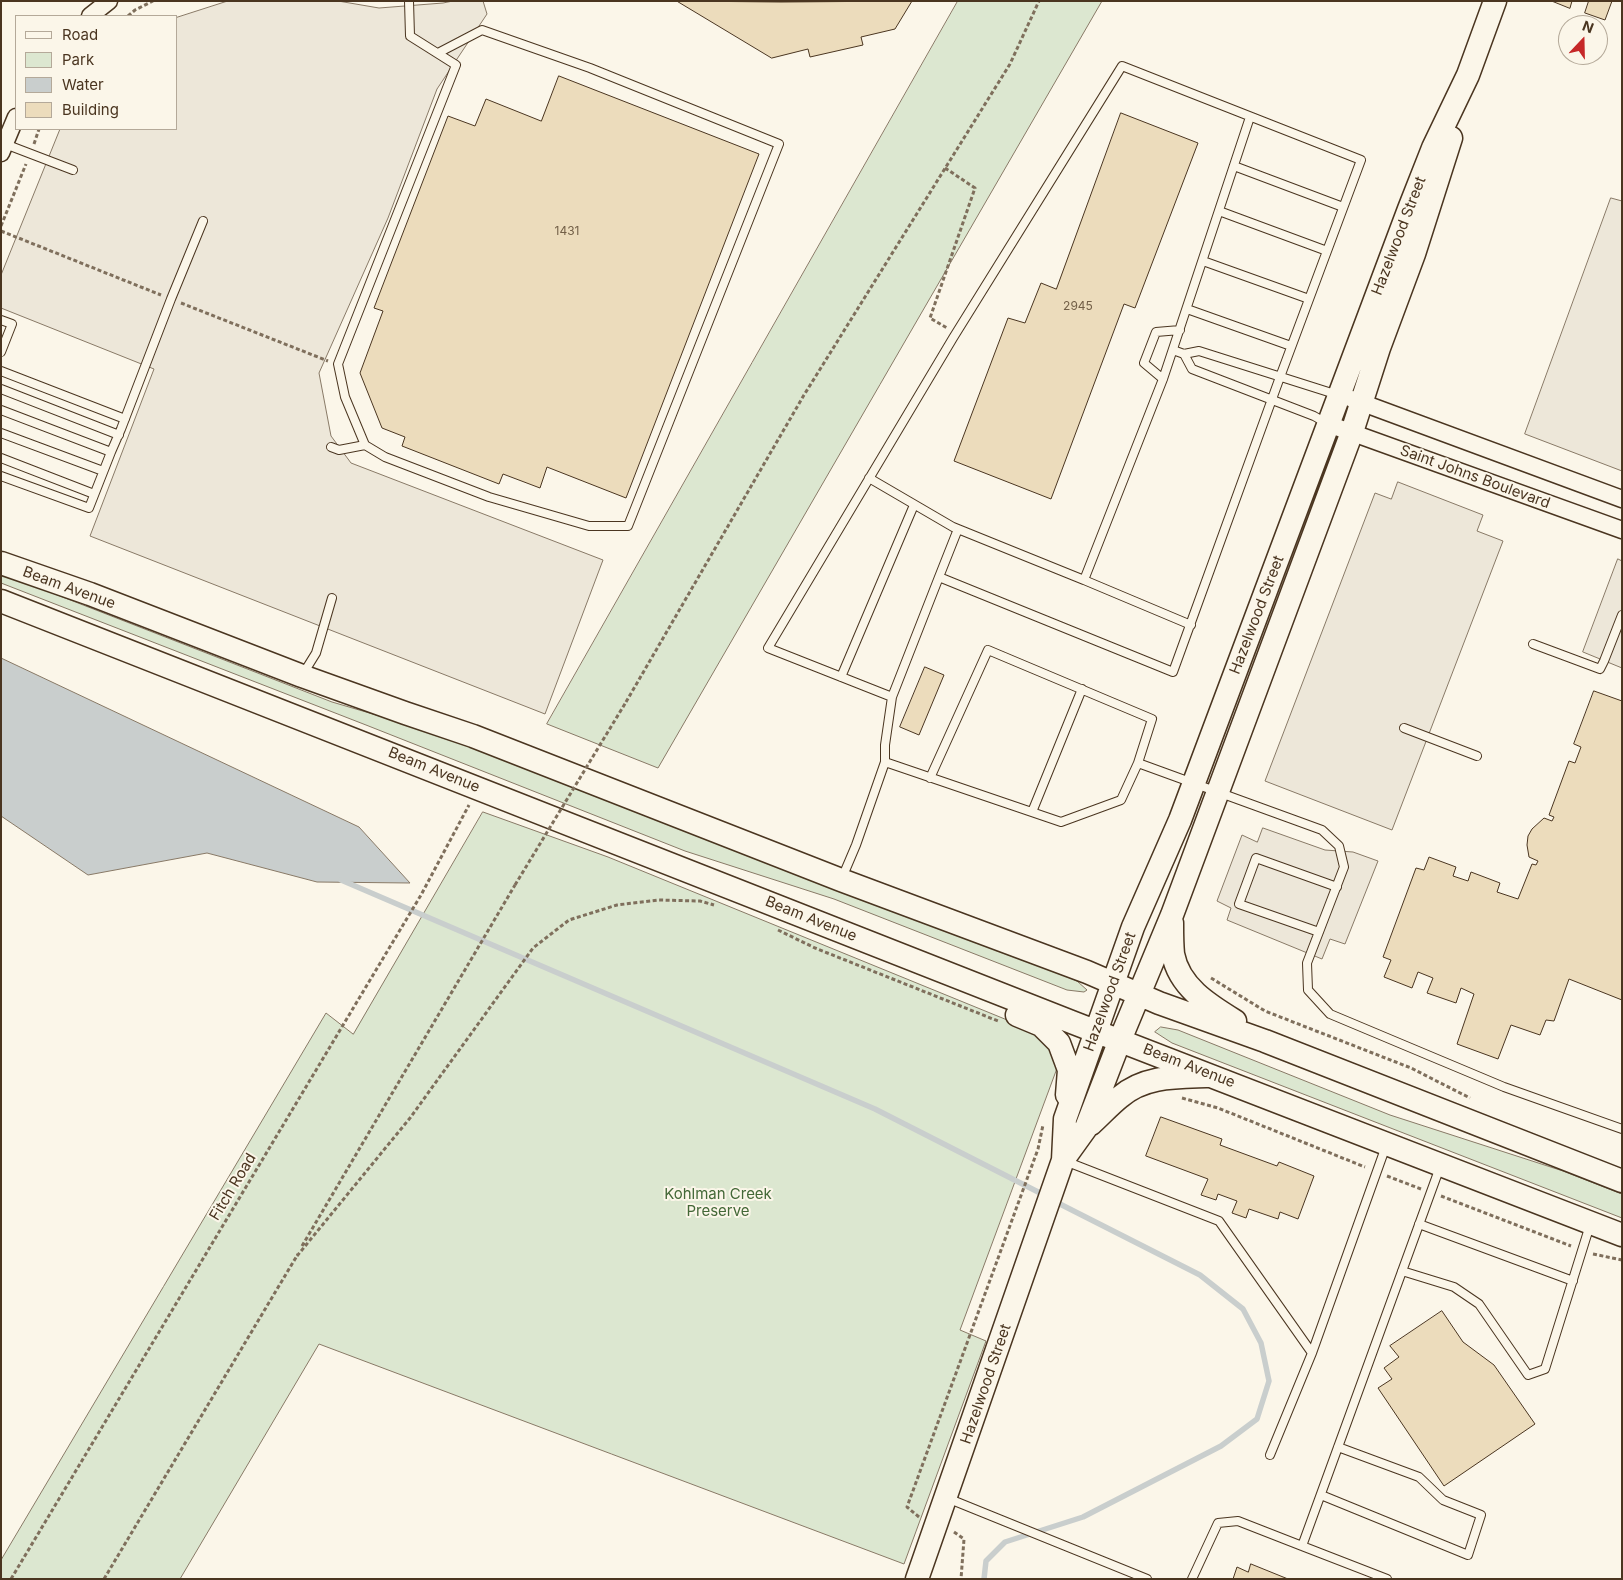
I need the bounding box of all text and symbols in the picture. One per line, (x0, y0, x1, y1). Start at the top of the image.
legend (15, 15, 178, 130)
north arrow (1558, 15, 1608, 65)
text: N (1580, 17, 1596, 36)
text: Road (62, 25, 98, 44)
text: Park (62, 50, 94, 69)
text: Water (62, 75, 104, 94)
text: Building (62, 100, 119, 119)
street label: Hazelwood Street (1368, 174, 1430, 298)
house number: 1431 (555, 224, 579, 238)
house number: 2945 (1063, 299, 1093, 313)
street label: Saint Johns Boulevard (1398, 441, 1552, 513)
street label: Hazelwood Street (1226, 553, 1288, 677)
street label: Beam Avenue (20, 563, 118, 613)
street label: Beam Avenue (386, 743, 482, 797)
street label: Beam Avenue (763, 892, 859, 946)
street label: Hazelwood Street (1080, 930, 1140, 1054)
street label: Beam Avenue (1140, 1040, 1238, 1092)
street label: Fitch Road (206, 1150, 260, 1224)
park label: Kohlman Creek Preserve (664, 1185, 772, 1220)
street label: Hazelwood Street (957, 1322, 1015, 1446)

